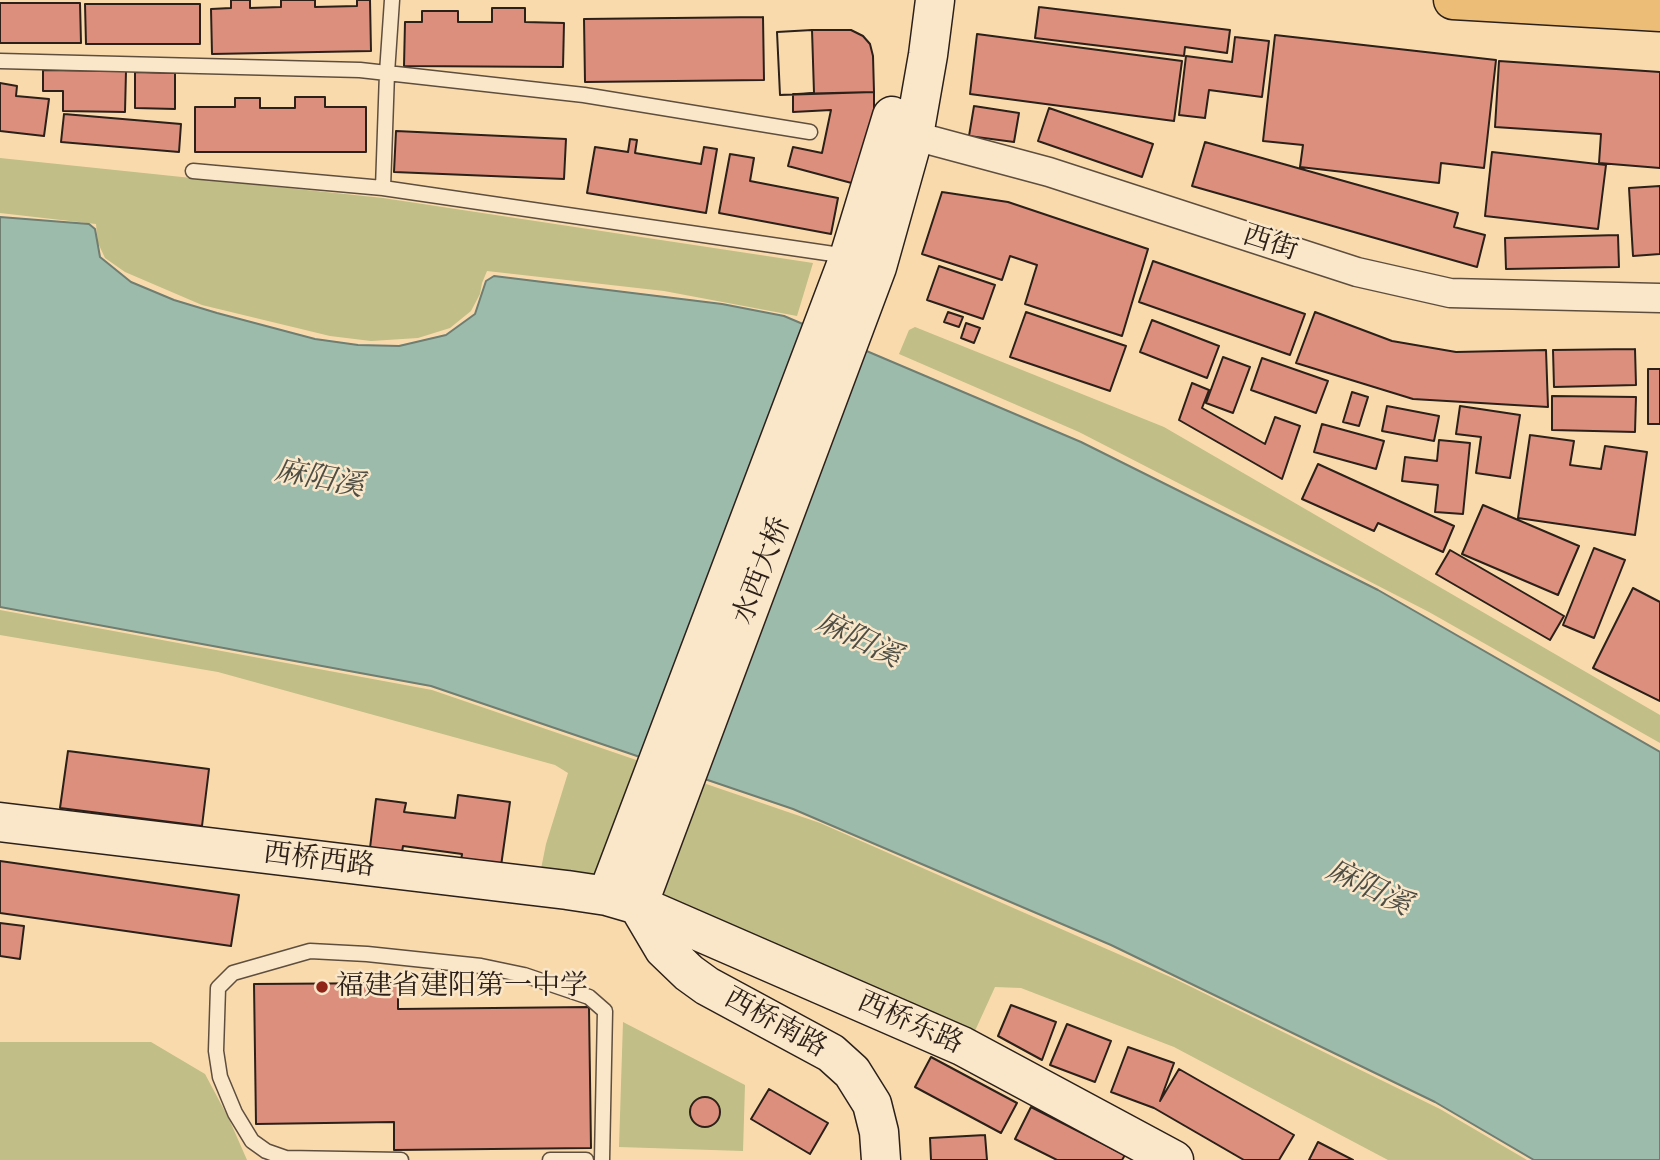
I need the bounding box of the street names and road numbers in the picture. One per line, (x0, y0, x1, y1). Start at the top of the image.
street label: 西街 (1238, 219, 1302, 269)
street label: 水西大桥 (727, 513, 799, 629)
street label: 西桥西路 (261, 838, 377, 884)
street label: 西桥南路 (718, 982, 832, 1066)
street label: 西桥东路 (852, 986, 968, 1062)

